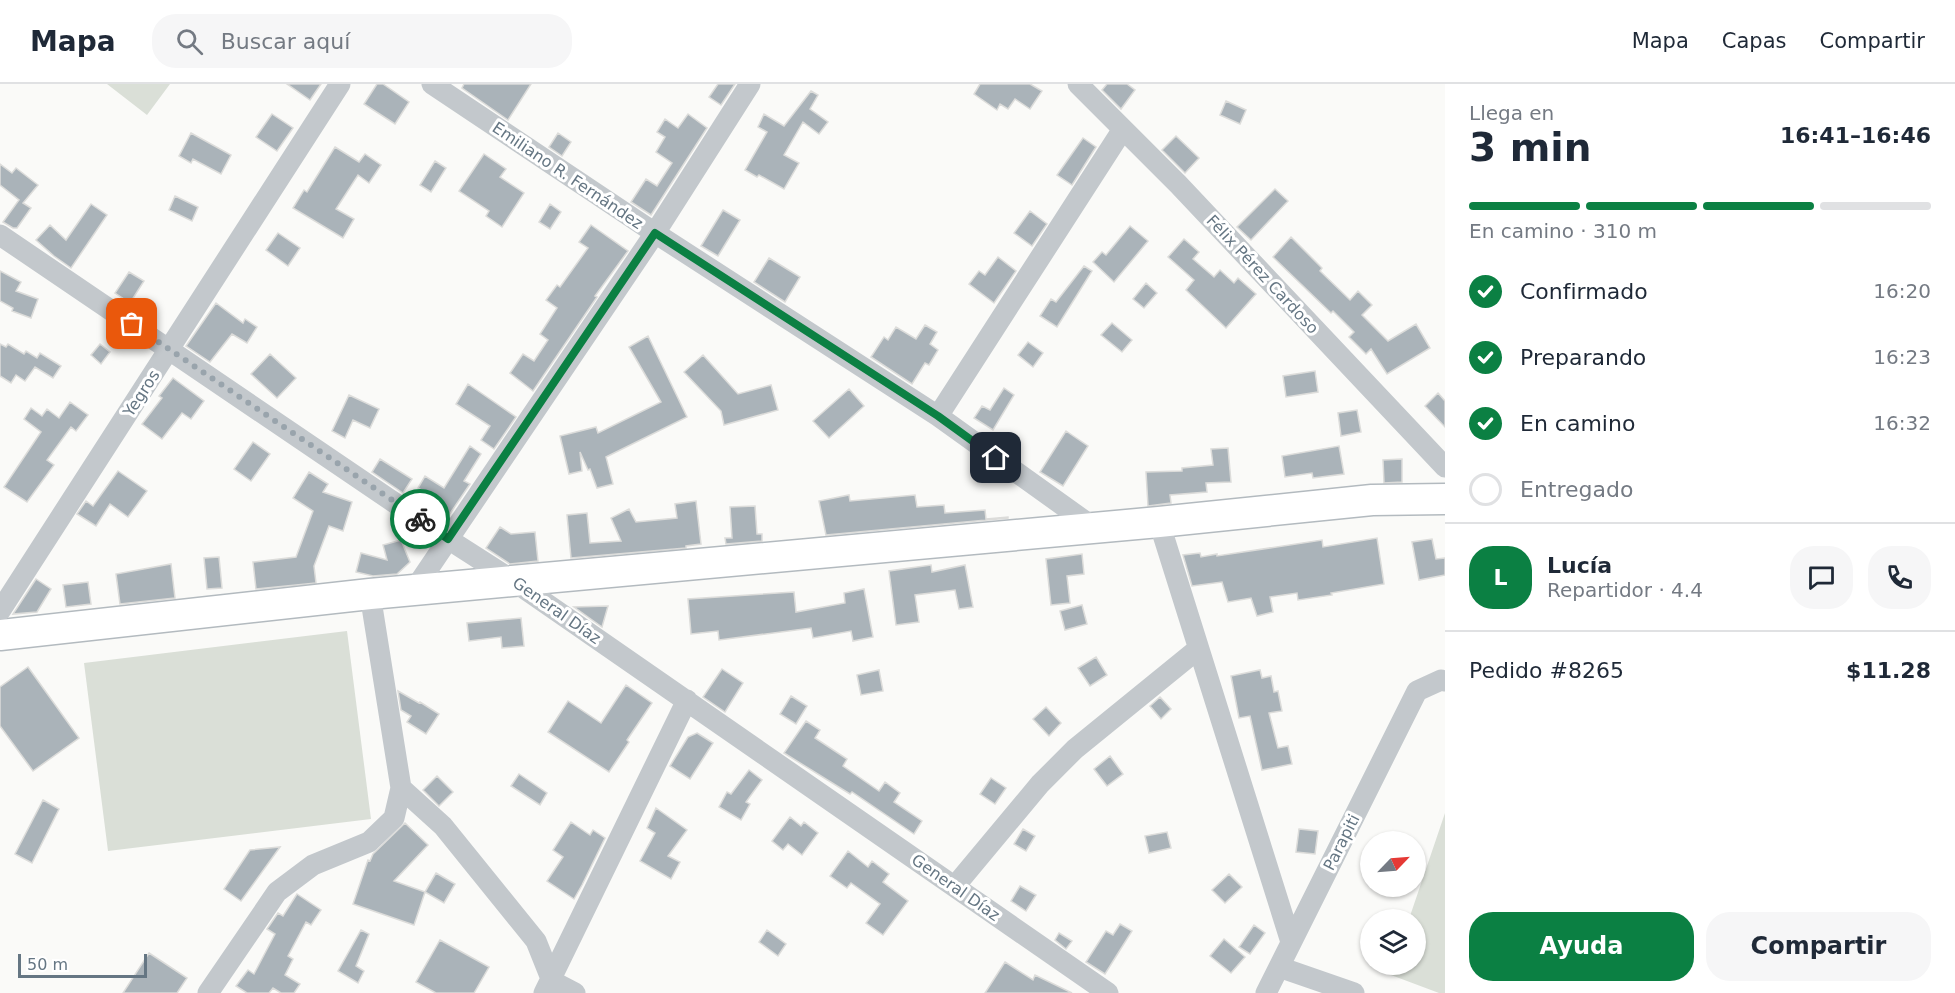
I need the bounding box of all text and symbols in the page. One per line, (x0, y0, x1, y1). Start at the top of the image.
search box (152, 14, 572, 68)
text: Mapa (30, 25, 116, 58)
icon: search (173, 25, 206, 58)
text: Buscar aquí (221, 29, 350, 54)
text: Mapa (1632, 29, 1689, 53)
text: Capas (1722, 29, 1786, 53)
text: Compartir (1819, 29, 1925, 53)
text: Llega en (1469, 101, 1554, 125)
street label: Emiliano R. Fernández (489, 118, 647, 233)
text: 16:41–16:46 (1780, 123, 1931, 148)
text: 3 min (1469, 125, 1591, 170)
street label: Félix Pérez Cardoso (1203, 211, 1323, 338)
text: En camino · 310 m (1469, 219, 1657, 243)
icon: check (1469, 275, 1502, 308)
text: Confirmado (1520, 279, 1648, 304)
text: 16:20 (1873, 279, 1931, 303)
pin (106, 298, 157, 349)
icon: bag (115, 307, 148, 340)
icon: check (1469, 341, 1502, 374)
text: Preparando (1520, 345, 1646, 370)
text: 16:23 (1873, 345, 1931, 369)
street label: Yegros (119, 366, 164, 421)
icon: check (1469, 407, 1502, 440)
text: En camino (1520, 411, 1635, 436)
text: 16:32 (1873, 411, 1931, 435)
pin (970, 432, 1021, 483)
icon: home (979, 441, 1012, 474)
text: Entregado (1520, 477, 1633, 502)
courier (390, 489, 450, 549)
icon: bike (404, 503, 437, 536)
button: chat (1790, 546, 1853, 609)
button: phone (1868, 546, 1931, 609)
text: Lucía (1547, 553, 1612, 578)
text: L (1493, 565, 1508, 590)
street label: General Díaz (509, 573, 604, 648)
text: Repartidor · 4.4 (1547, 578, 1703, 602)
text: Pedido #8265 (1469, 658, 1624, 683)
text: $11.28 (1846, 658, 1931, 683)
street label: Parapiti (1319, 811, 1364, 873)
north arrow (1360, 831, 1426, 897)
map controls (1360, 831, 1426, 975)
street label: General Díaz (908, 850, 1003, 925)
button: layers (1360, 909, 1426, 975)
button: Ayuda (1469, 912, 1694, 981)
button: Compartir (1706, 912, 1931, 981)
scale bar (18, 951, 147, 978)
text: 50 m (27, 955, 68, 974)

